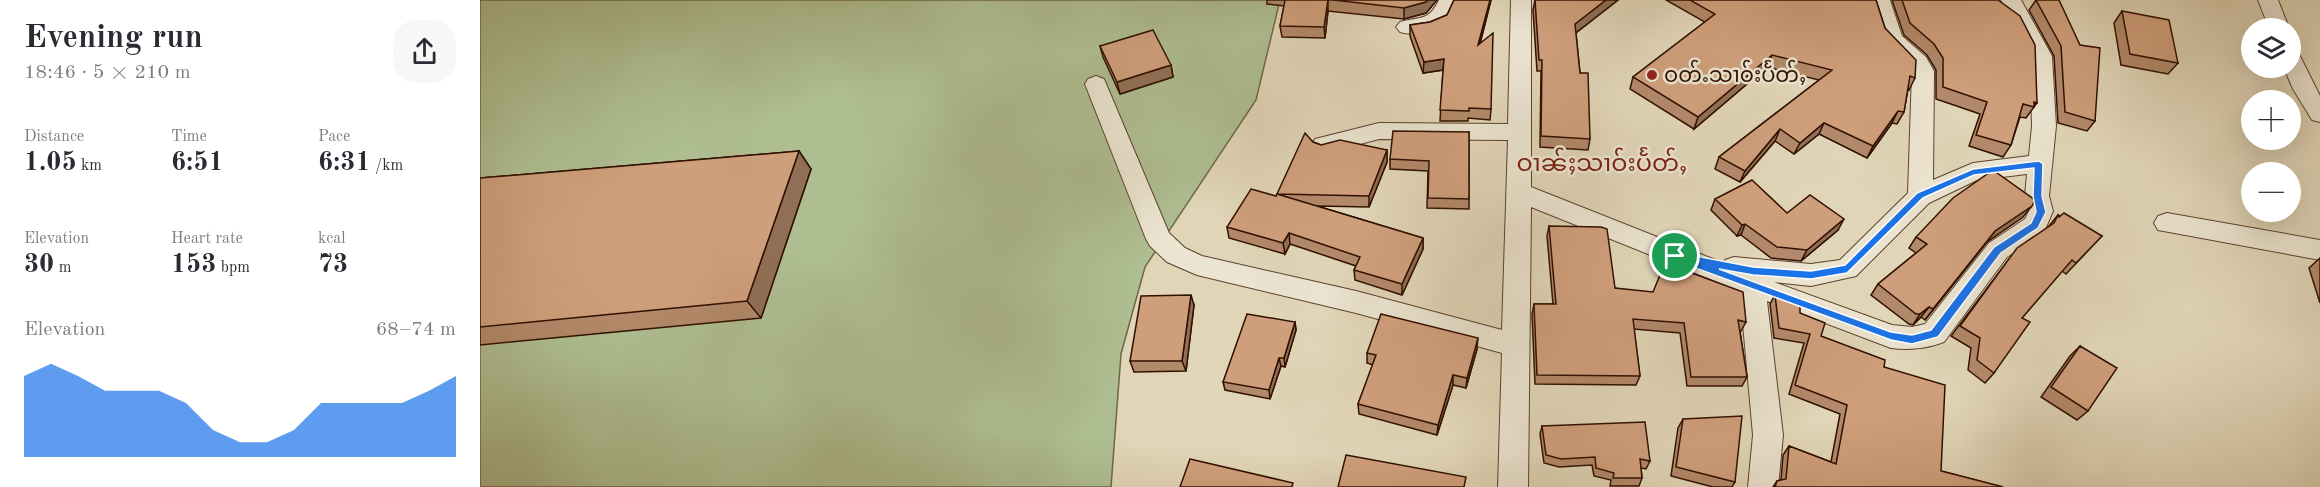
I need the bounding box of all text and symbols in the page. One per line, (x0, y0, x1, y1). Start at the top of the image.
map controls (2241, 18, 2301, 222)
button: layers (2241, 18, 2301, 78)
button: share (393, 20, 456, 83)
text: Evening run (24, 22, 203, 55)
place label: ဝတ်ႉသၢဝ်းပႅတ်ႇ (1664, 59, 1806, 87)
text: 18:46 · 5 × 210 m (24, 63, 191, 83)
marker: ဝတ်ႉသၢဝ်းပႅတ်ႇ (1645, 68, 1659, 82)
button: + (2241, 90, 2301, 150)
text: Distance (24, 129, 84, 145)
text: Time (171, 129, 207, 145)
text: Pace (318, 129, 350, 145)
district label: ဝၢၼ်ႈသၢဝ်းပႅတ်ႇ (1517, 147, 1687, 177)
text: 1.05 (24, 150, 77, 176)
text: 6:51 (171, 150, 224, 176)
text: 6:31 (318, 150, 371, 176)
text: km (77, 158, 102, 174)
text: /km (371, 158, 403, 174)
button: − (2241, 162, 2301, 222)
pin (1649, 230, 1700, 281)
text: Elevation (24, 231, 89, 247)
text: Heart rate (171, 231, 243, 247)
text: kcal (318, 231, 346, 247)
icon: arrive (1658, 239, 1691, 272)
text: 30 (24, 252, 54, 278)
text: 153 (171, 252, 216, 278)
text: 73 (318, 252, 348, 278)
text: m (54, 260, 71, 276)
text: bpm (216, 260, 250, 276)
text: Elevation (24, 320, 105, 340)
text: 68–74 m (376, 320, 456, 340)

